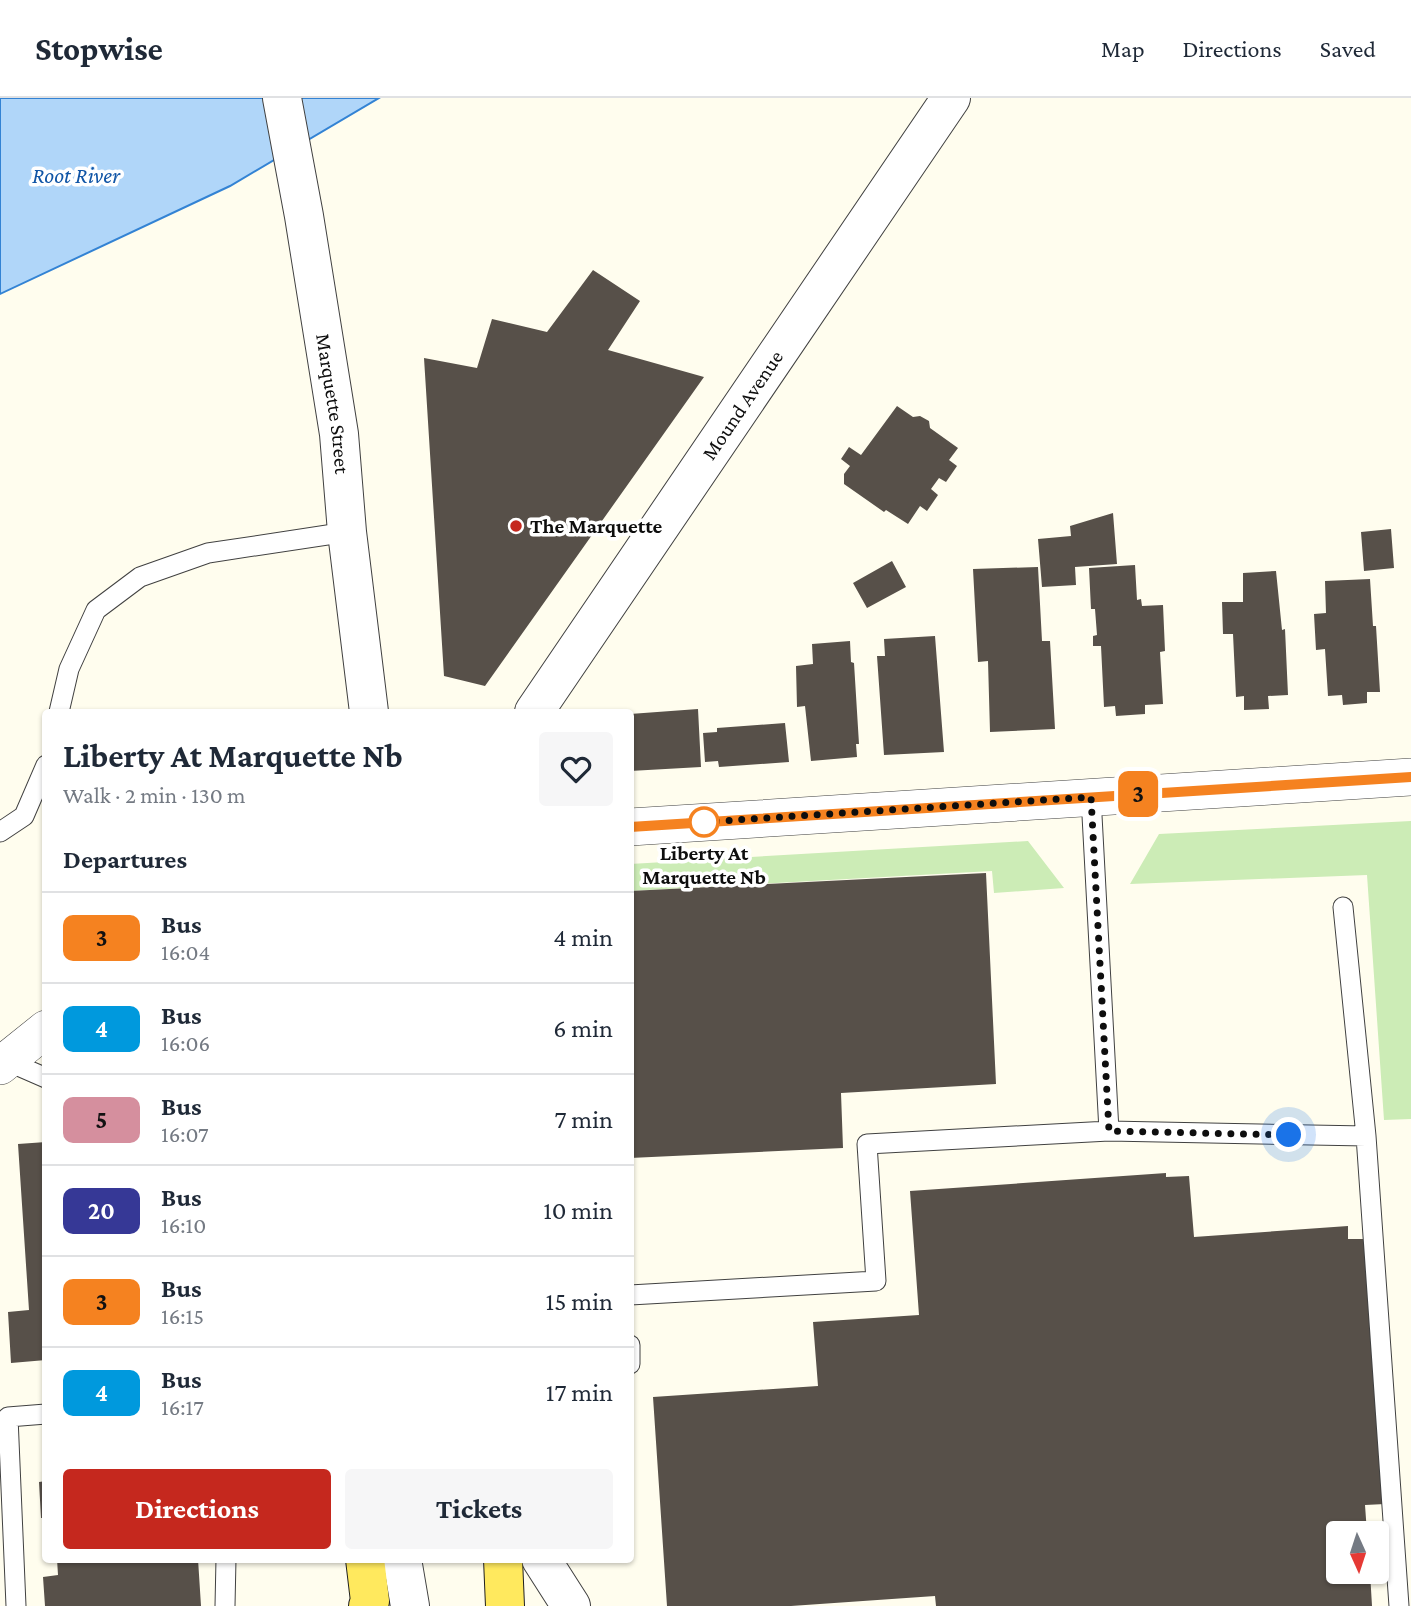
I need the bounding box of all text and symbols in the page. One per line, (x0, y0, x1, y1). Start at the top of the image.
text: Stopwise (35, 30, 163, 67)
text: Map (1101, 35, 1145, 62)
text: Directions (1183, 35, 1282, 62)
text: Saved (1320, 35, 1376, 62)
water label: Root River (32, 162, 121, 188)
street label: Marquette Street (311, 332, 354, 476)
street label: Mound Avenue (697, 346, 788, 464)
place label: The Marquette (530, 514, 663, 538)
marker: The Marquette (508, 518, 524, 534)
button: heart (539, 732, 613, 806)
text: Liberty At Marquette Nb (63, 737, 403, 774)
line badge: 3 (1115, 771, 1161, 817)
text: 3 (1132, 780, 1144, 807)
text: Walk · 2 min · 130 m (63, 782, 246, 808)
marker: Liberty At Marquette Nb (689, 807, 719, 837)
place label: Liberty At Marquette Nb (642, 841, 766, 889)
text: Departures (63, 845, 187, 874)
text: Bus (161, 910, 202, 939)
text: 4 min (553, 923, 613, 952)
text: 3 (96, 924, 107, 951)
text: 16:04 (161, 939, 210, 965)
text: Bus (161, 1001, 202, 1030)
text: 6 min (553, 1014, 613, 1043)
text: 4 (95, 1015, 108, 1042)
text: 16:06 (161, 1030, 210, 1056)
text: Bus (161, 1092, 202, 1121)
text: 7 min (554, 1105, 613, 1134)
text: 5 (96, 1106, 107, 1133)
your location (1271, 1117, 1306, 1152)
text: 16:07 (161, 1121, 209, 1147)
text: Bus (161, 1183, 202, 1212)
text: 10 min (543, 1196, 613, 1225)
text: 20 (88, 1197, 115, 1224)
text: 16:10 (161, 1212, 206, 1238)
text: Bus (161, 1274, 202, 1303)
text: 15 min (546, 1287, 613, 1316)
text: 3 (96, 1288, 107, 1315)
text: 16:15 (161, 1303, 204, 1329)
text: Bus (161, 1365, 202, 1394)
text: 17 min (546, 1378, 613, 1407)
text: 4 (95, 1379, 108, 1406)
text: 16:17 (161, 1394, 204, 1420)
button: Directions (63, 1469, 331, 1549)
button: Tickets (345, 1469, 613, 1549)
north arrow (1326, 1521, 1390, 1584)
map controls (1326, 1521, 1389, 1584)

